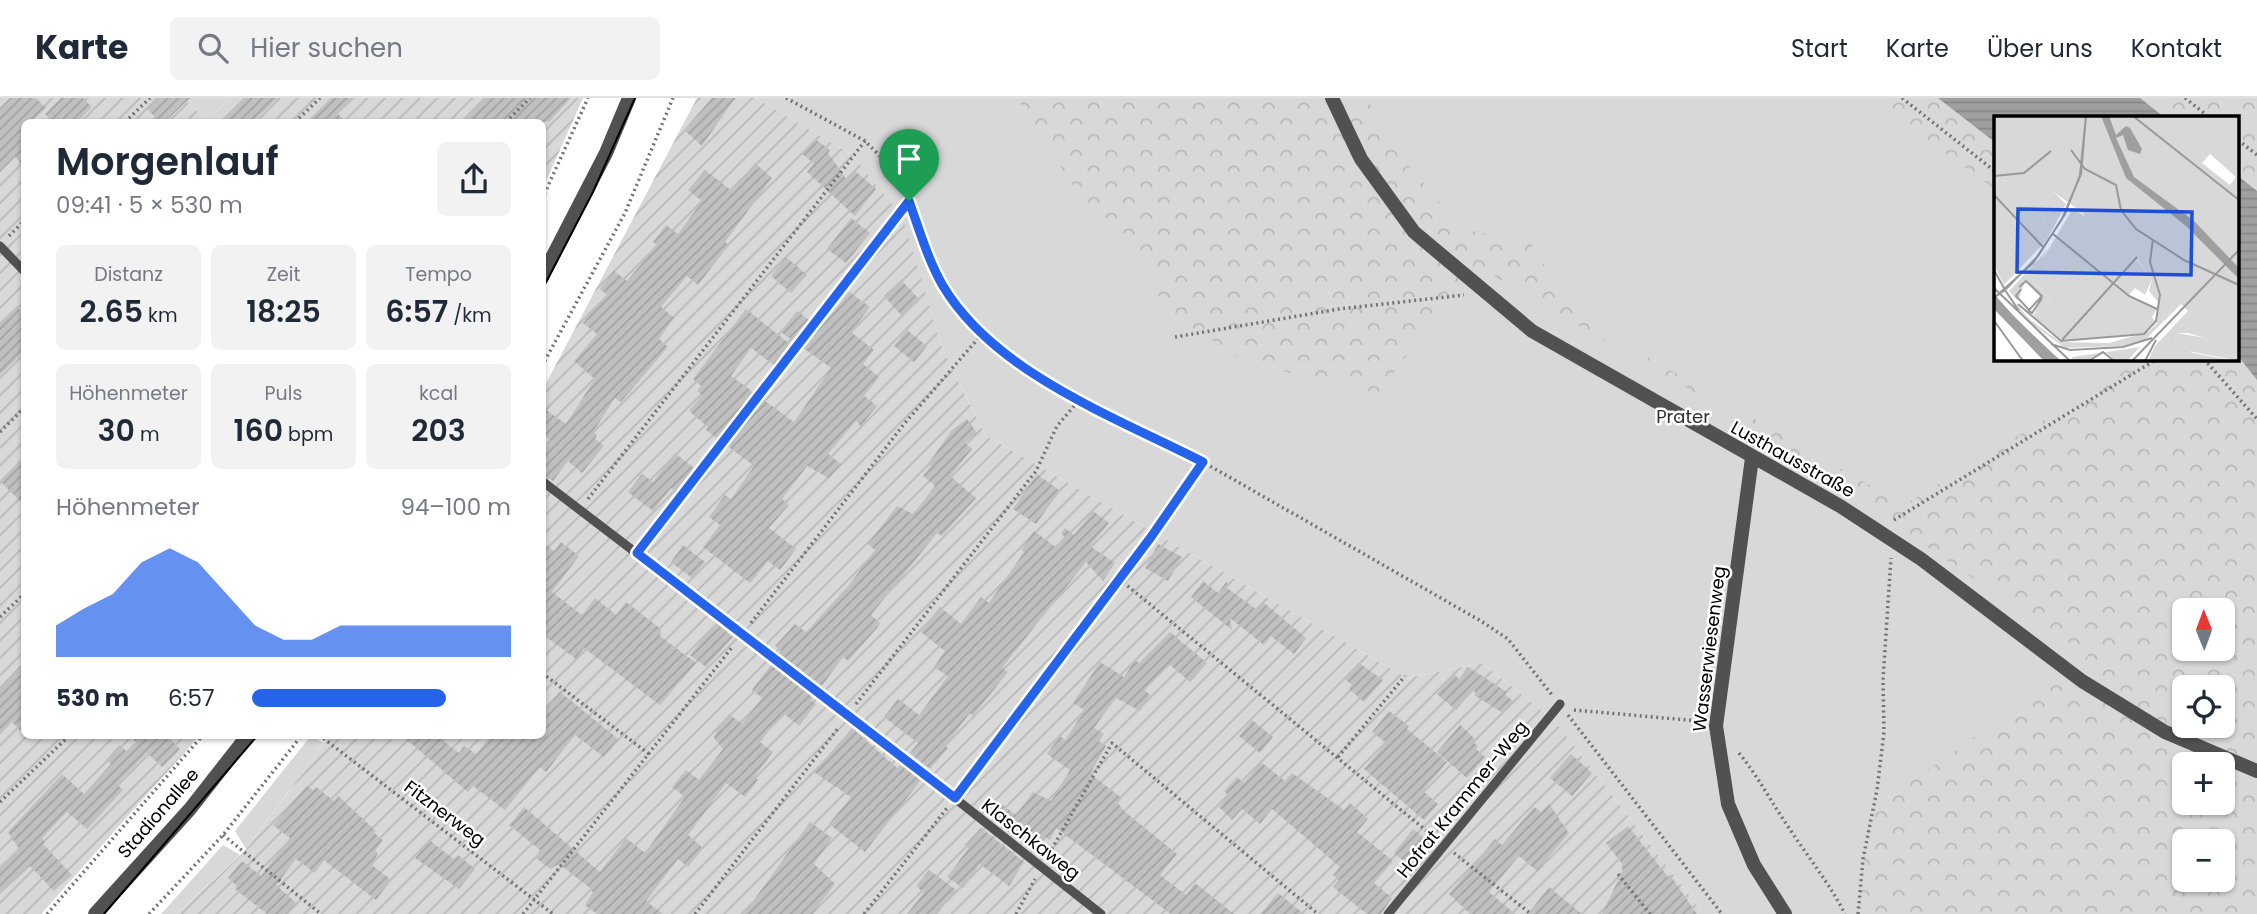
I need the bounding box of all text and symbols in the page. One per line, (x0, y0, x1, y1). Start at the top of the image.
search box (170, 17, 660, 80)
text: Karte (35, 24, 128, 71)
icon: search (194, 29, 232, 67)
text: Hier suchen (250, 30, 403, 66)
text: Start (1791, 32, 1848, 65)
text: Karte (1886, 32, 1949, 65)
text: Über uns (1987, 32, 2093, 65)
text: Kontakt (2131, 32, 2222, 65)
inset map (1994, 116, 2240, 360)
pin (879, 129, 939, 201)
text: Morgenlauf (56, 135, 279, 188)
icon: arrive (890, 140, 928, 178)
button: share (437, 142, 511, 216)
text: 09:41 · 5 × 530 m (56, 189, 243, 221)
text: Distanz (94, 261, 163, 288)
text: Zeit (267, 261, 300, 288)
text: Tempo (405, 261, 472, 288)
text: 2.65 (80, 290, 143, 333)
text: 18:25 (246, 290, 321, 333)
text: 6:57 (385, 290, 448, 333)
text: km (143, 302, 177, 329)
text: /km (448, 302, 492, 329)
text: Höhenmeter (69, 380, 188, 407)
text: Puls (265, 380, 302, 407)
text: kcal (419, 380, 458, 407)
park label: Prater (1656, 404, 1710, 429)
text: 30 (97, 409, 135, 452)
text: 160 (234, 409, 283, 452)
text: 203 (411, 409, 466, 452)
street label: Lusthausstraße (1727, 415, 1859, 503)
text: m (135, 421, 160, 448)
text: bpm (283, 421, 333, 448)
text: Höhenmeter (56, 491, 200, 523)
text: 94–100 m (400, 491, 511, 523)
street label: Wasserwiesenweg (1686, 565, 1732, 733)
north arrow (2172, 598, 2235, 662)
map controls (2172, 598, 2235, 892)
button: locate (2172, 675, 2235, 738)
text: 530 m (56, 682, 129, 714)
text: 6:57 (168, 682, 215, 714)
street label: Hofrat Krammer-Weg (1391, 715, 1533, 883)
button: + (2172, 752, 2235, 815)
street label: Stadionallee (112, 762, 204, 864)
street label: Fitznerweg (399, 774, 491, 852)
street label: Klaschkaweg (977, 793, 1085, 885)
button: − (2172, 829, 2235, 892)

